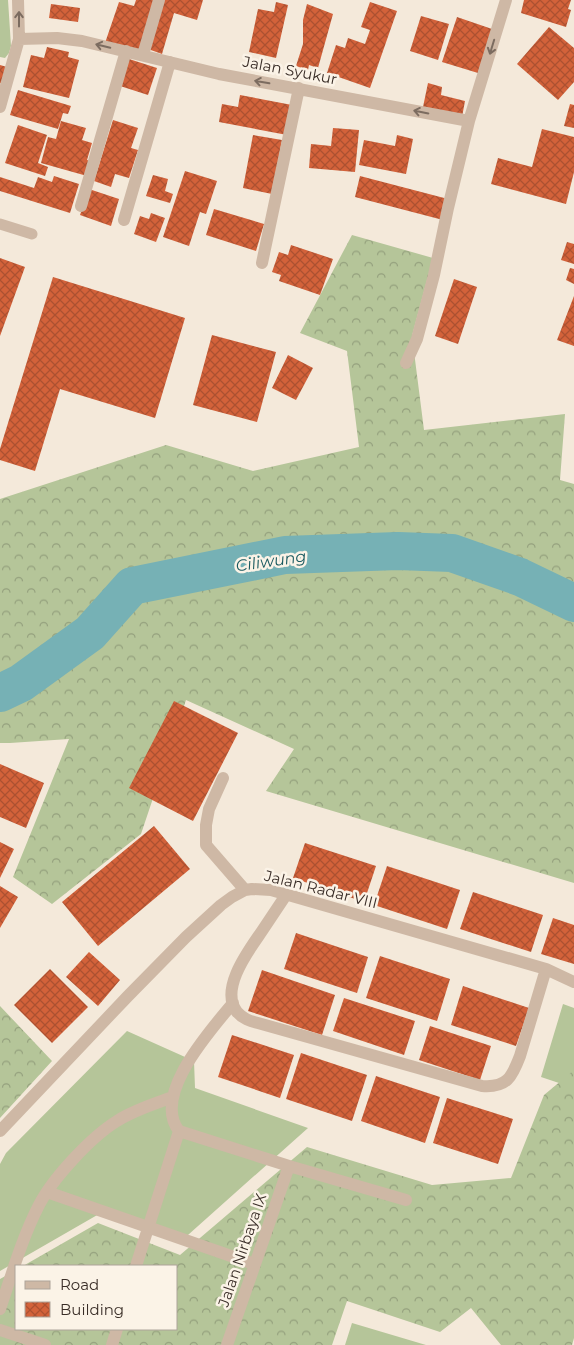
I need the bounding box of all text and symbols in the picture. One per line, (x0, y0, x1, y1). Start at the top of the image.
one-way arrow (14, 12, 23, 28)
one-way arrow (487, 38, 497, 54)
one-way arrow (96, 41, 112, 50)
street label: Jalan Syukur (240, 51, 339, 88)
one-way arrow (254, 76, 270, 86)
one-way arrow (414, 106, 430, 116)
water label: Ciliwung (235, 547, 308, 575)
street label: Jalan Radar VIII (262, 866, 379, 912)
street label: Jalan Nirbaya IX (213, 1191, 270, 1310)
legend (15, 1265, 178, 1330)
text: Road (60, 1275, 99, 1294)
text: Building (60, 1300, 124, 1319)

